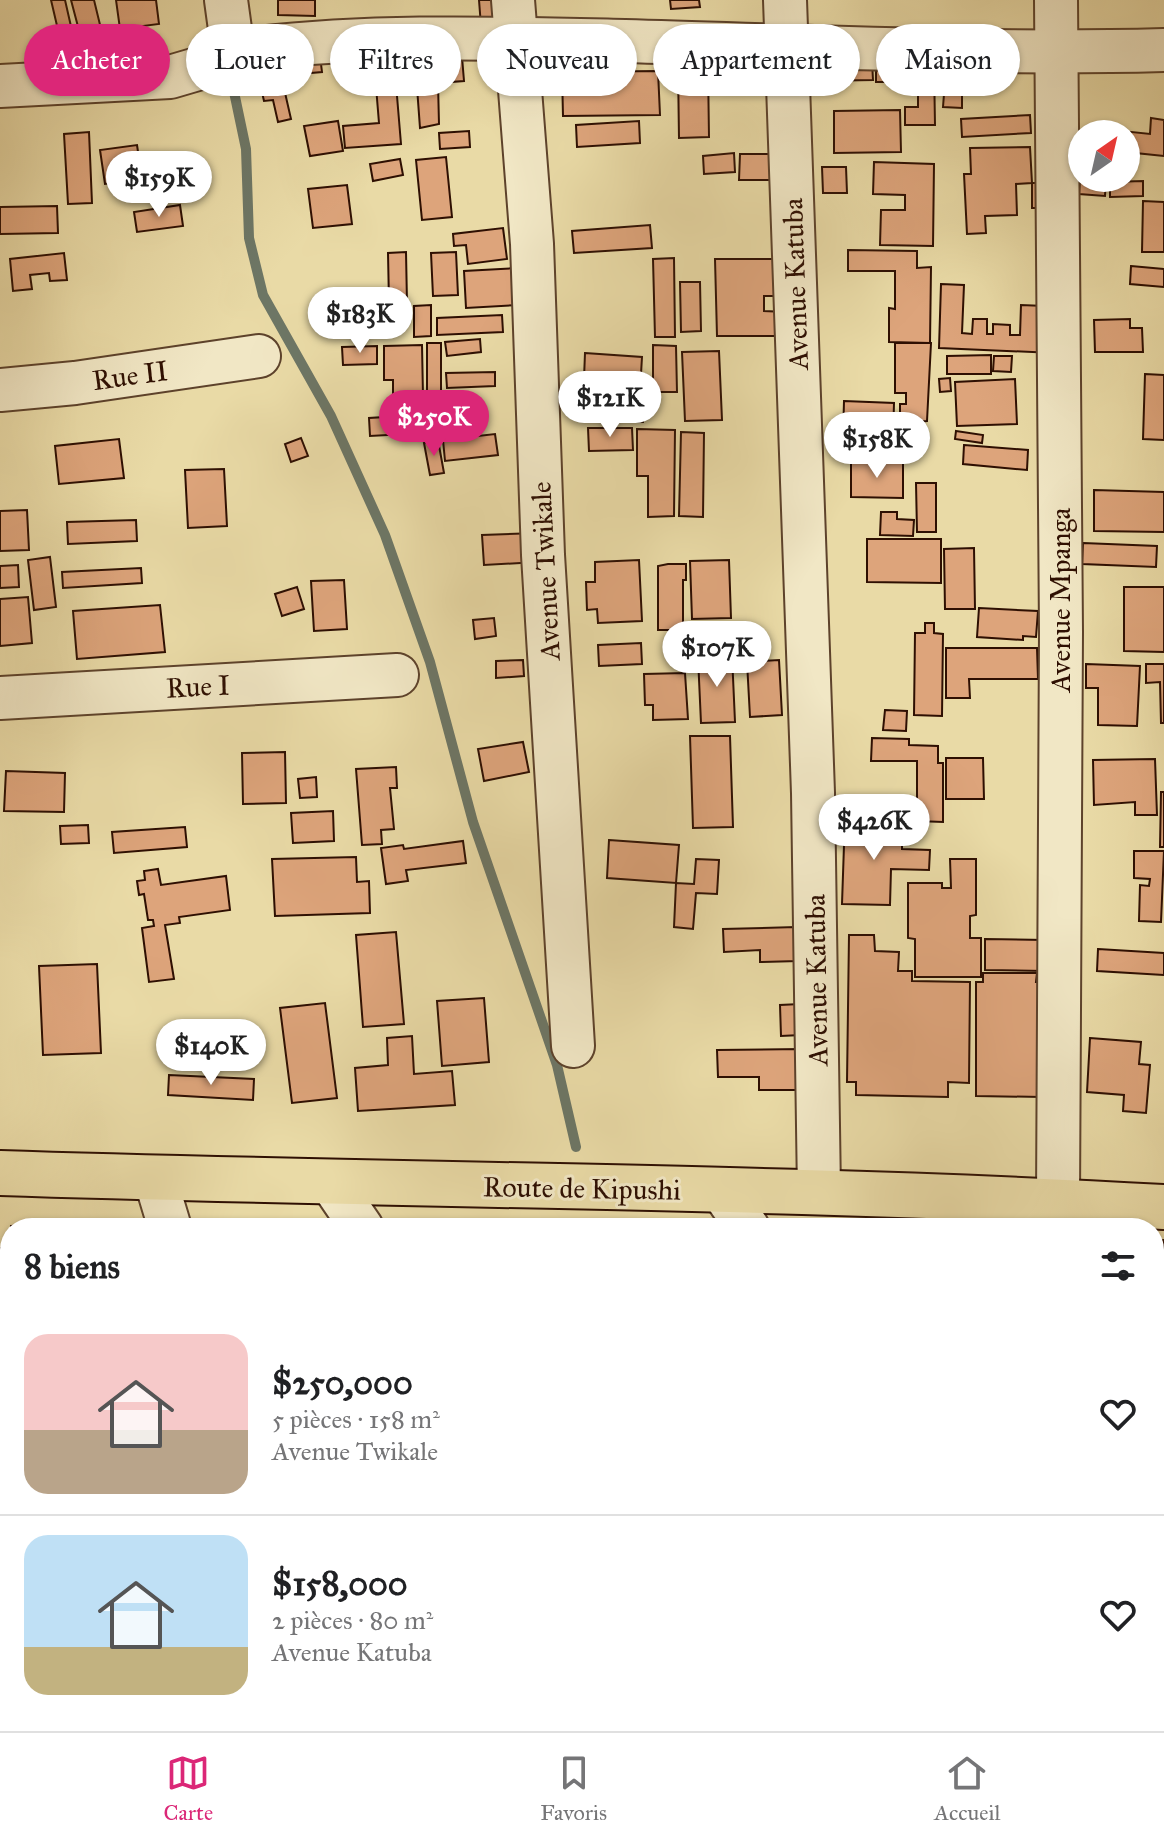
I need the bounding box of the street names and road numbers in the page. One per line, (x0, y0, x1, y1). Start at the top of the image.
street label: Avenue Katuba (775, 197, 816, 372)
street label: Rue II (90, 353, 170, 398)
street label: Avenue Twikale (523, 481, 568, 662)
street label: Avenue Mpanga (1043, 507, 1078, 693)
street label: Rue I (165, 667, 231, 706)
street label: Avenue Katuba (797, 894, 836, 1067)
street label: Route de Kipushi (483, 1169, 682, 1208)

